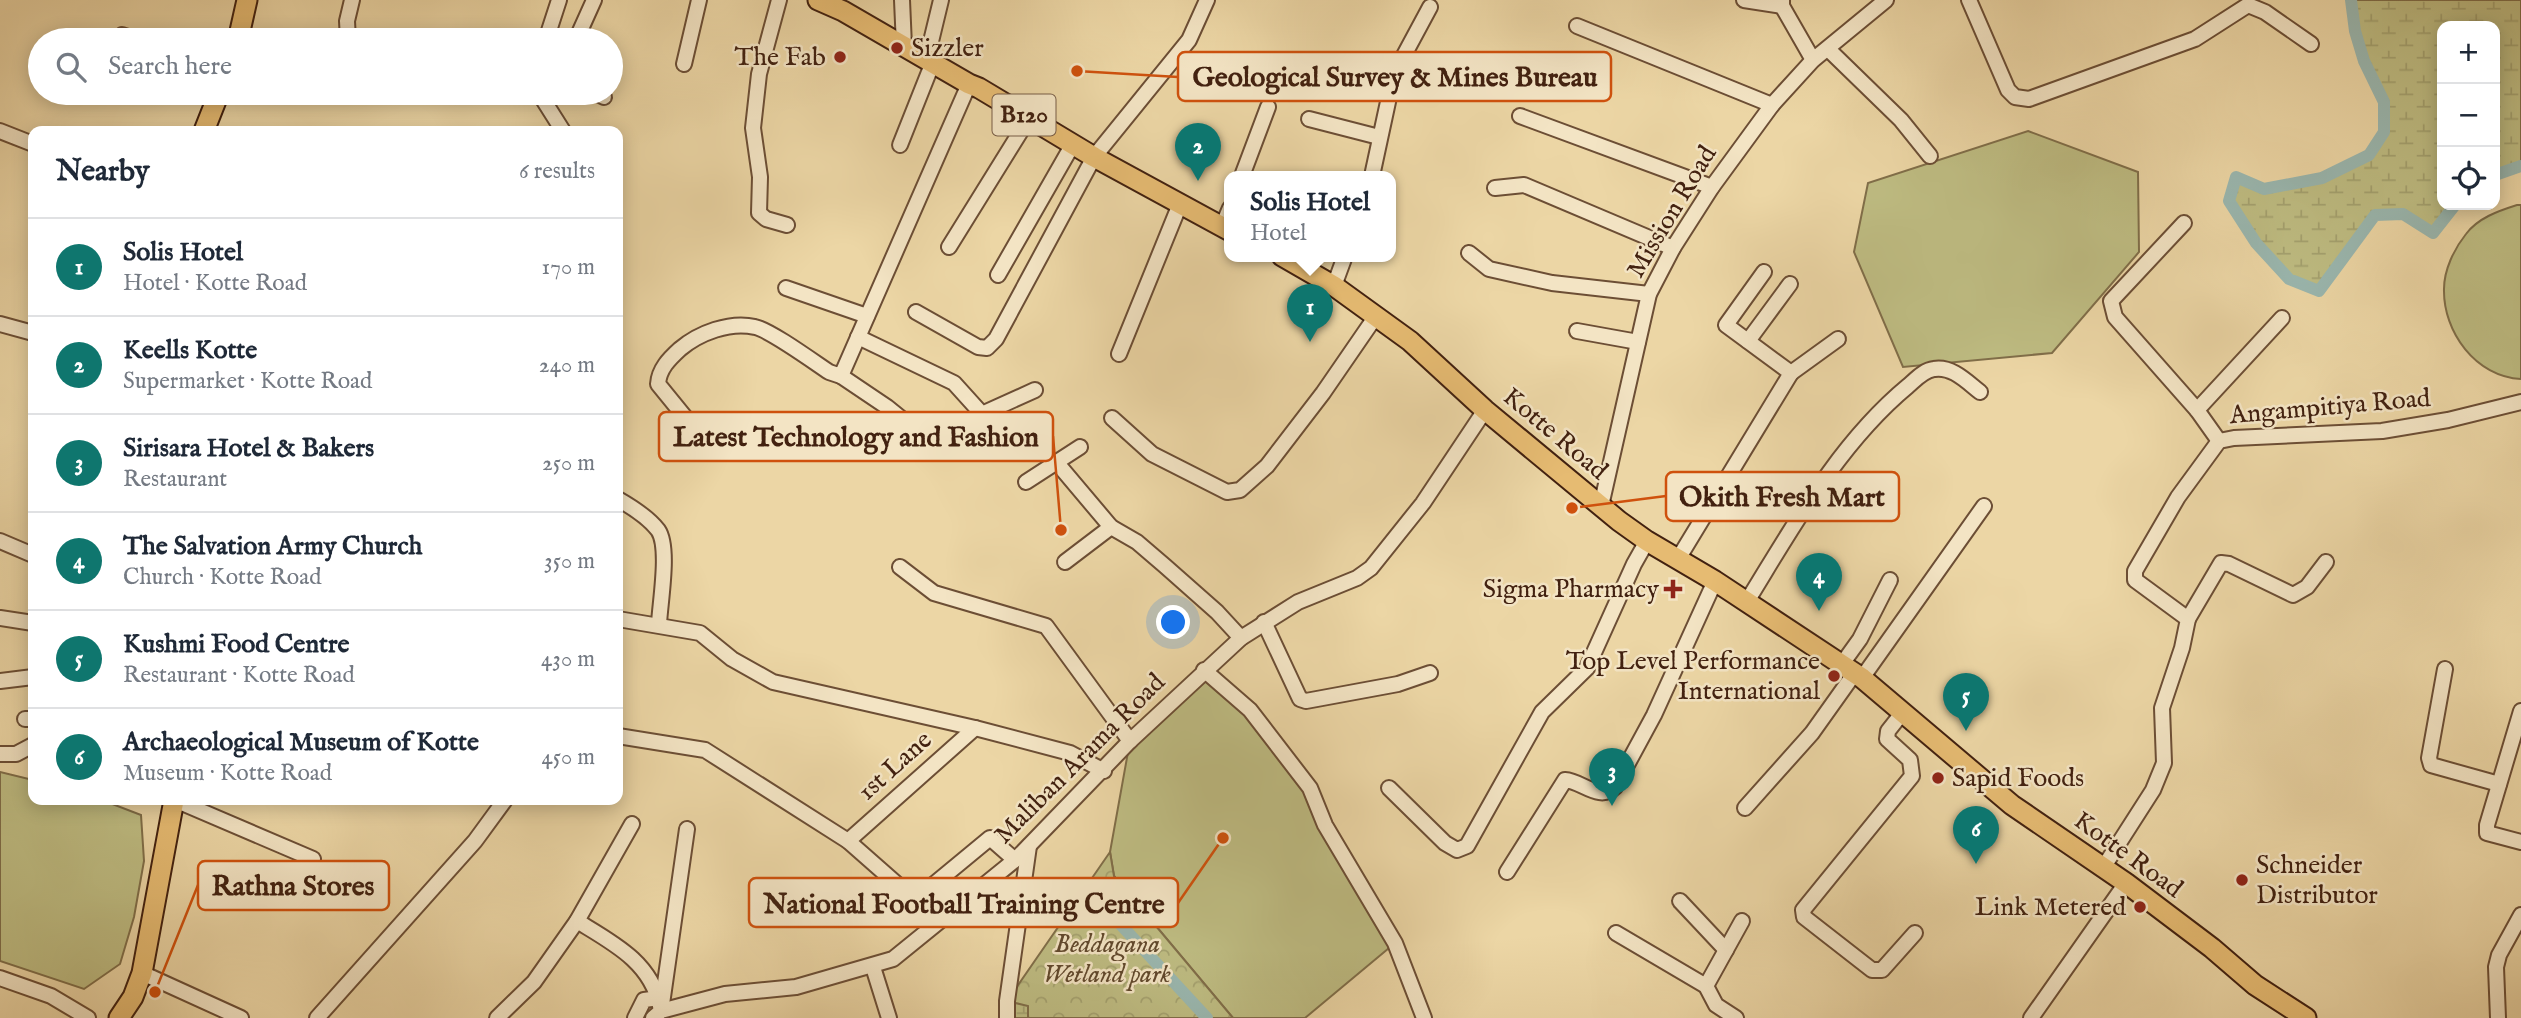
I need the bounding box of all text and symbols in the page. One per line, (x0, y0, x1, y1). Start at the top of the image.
map controls (2437, 21, 2500, 210)
button: + (2437, 21, 2500, 84)
search box (28, 28, 623, 105)
place label: Sizzler (911, 32, 984, 65)
marker: Sizzler (889, 40, 905, 56)
place label: The Fab (734, 41, 826, 74)
icon: search (52, 48, 90, 86)
marker: The Fab (832, 49, 848, 65)
text: Search here (108, 50, 232, 83)
callout: Geological Survey & Mines Bureau (1178, 52, 1611, 101)
text: Geological Survey & Mines Bureau (1193, 61, 1598, 96)
button: − (2437, 84, 2500, 147)
road number: B120 (992, 94, 1056, 135)
pin: 2 (1175, 123, 1221, 181)
street label: Mission Road (1620, 140, 1725, 284)
button: locate (2437, 147, 2500, 210)
text: Nearby (56, 153, 149, 191)
text: 6 results (519, 157, 595, 186)
popup (1224, 171, 1396, 262)
text: Solis Hotel (1250, 186, 1370, 219)
text: Hotel (1250, 219, 1307, 248)
text: Solis Hotel (123, 236, 243, 269)
text: 1 (75, 253, 83, 282)
text: 170 m (542, 253, 595, 282)
text: Hotel · Kotte Road (123, 269, 307, 298)
pin: 1 (1287, 284, 1333, 342)
text: Keells Kotte (123, 334, 257, 367)
text: 2 (74, 351, 84, 380)
text: 240 m (539, 351, 595, 380)
text: Supermarket · Kotte Road (123, 367, 372, 396)
street label: Kotte Road (1496, 381, 1614, 488)
street label: Angampitiya Road (2227, 382, 2432, 432)
callout: Latest Technology and Fashion (659, 412, 1053, 461)
text: Latest Technology and Fashion (673, 421, 1039, 456)
text: Sirisara Hotel & Bakers (123, 432, 374, 465)
text: 3 (75, 449, 83, 478)
text: 250 m (542, 449, 595, 478)
text: Restaurant (123, 465, 227, 494)
callout: Okith Fresh Mart (1666, 472, 1899, 521)
text: Okith Fresh Mart (1679, 481, 1885, 516)
text: The Salvation Army Church (123, 530, 422, 563)
text: 4 (73, 547, 85, 576)
text: 350 m (544, 547, 595, 576)
pin: 4 (1796, 553, 1842, 611)
text: Church · Kotte Road (123, 563, 321, 592)
place label: Sigma Pharmacy (1483, 573, 1659, 606)
marker: Sigma Pharmacy (1665, 581, 1681, 597)
your location (1156, 605, 1190, 639)
text: Kushmi Food Centre (123, 628, 349, 661)
text: 5 (75, 645, 83, 674)
text: 430 m (541, 645, 595, 674)
place label: Top Level Performance International (1566, 645, 1821, 708)
text: Restaurant · Kotte Road (123, 661, 355, 690)
street label: Maliban Arama Road (988, 666, 1173, 851)
marker: Top Level Performance International (1826, 668, 1842, 684)
pin: 5 (1943, 673, 1989, 731)
street label: 1st Lane (851, 724, 939, 808)
text: Archaeological Museum of Kotte (123, 726, 479, 759)
text: 6 (74, 743, 84, 772)
text: 450 m (541, 743, 595, 772)
pin: 3 (1589, 748, 1635, 806)
text: Museum · Kotte Road (123, 759, 332, 788)
place label: Sapid Foods (1952, 762, 2084, 795)
marker: Sapid Foods (1930, 770, 1946, 786)
street label: Kotte Road (2067, 804, 2189, 906)
pin: 6 (1953, 806, 1999, 864)
place label: Schneider Distributor (2256, 849, 2378, 912)
callout: Rathna Stores (198, 861, 389, 910)
text: Rathna Stores (212, 870, 375, 905)
marker: Schneider Distributor (2234, 872, 2250, 888)
callout: National Football Training Centre (749, 878, 1178, 927)
text: National Football Training Centre (762, 888, 1165, 923)
place label: Link Metered (1975, 891, 2126, 924)
marker: Link Metered (2132, 899, 2148, 915)
park label: Beddagana Wetland park (1043, 928, 1172, 991)

